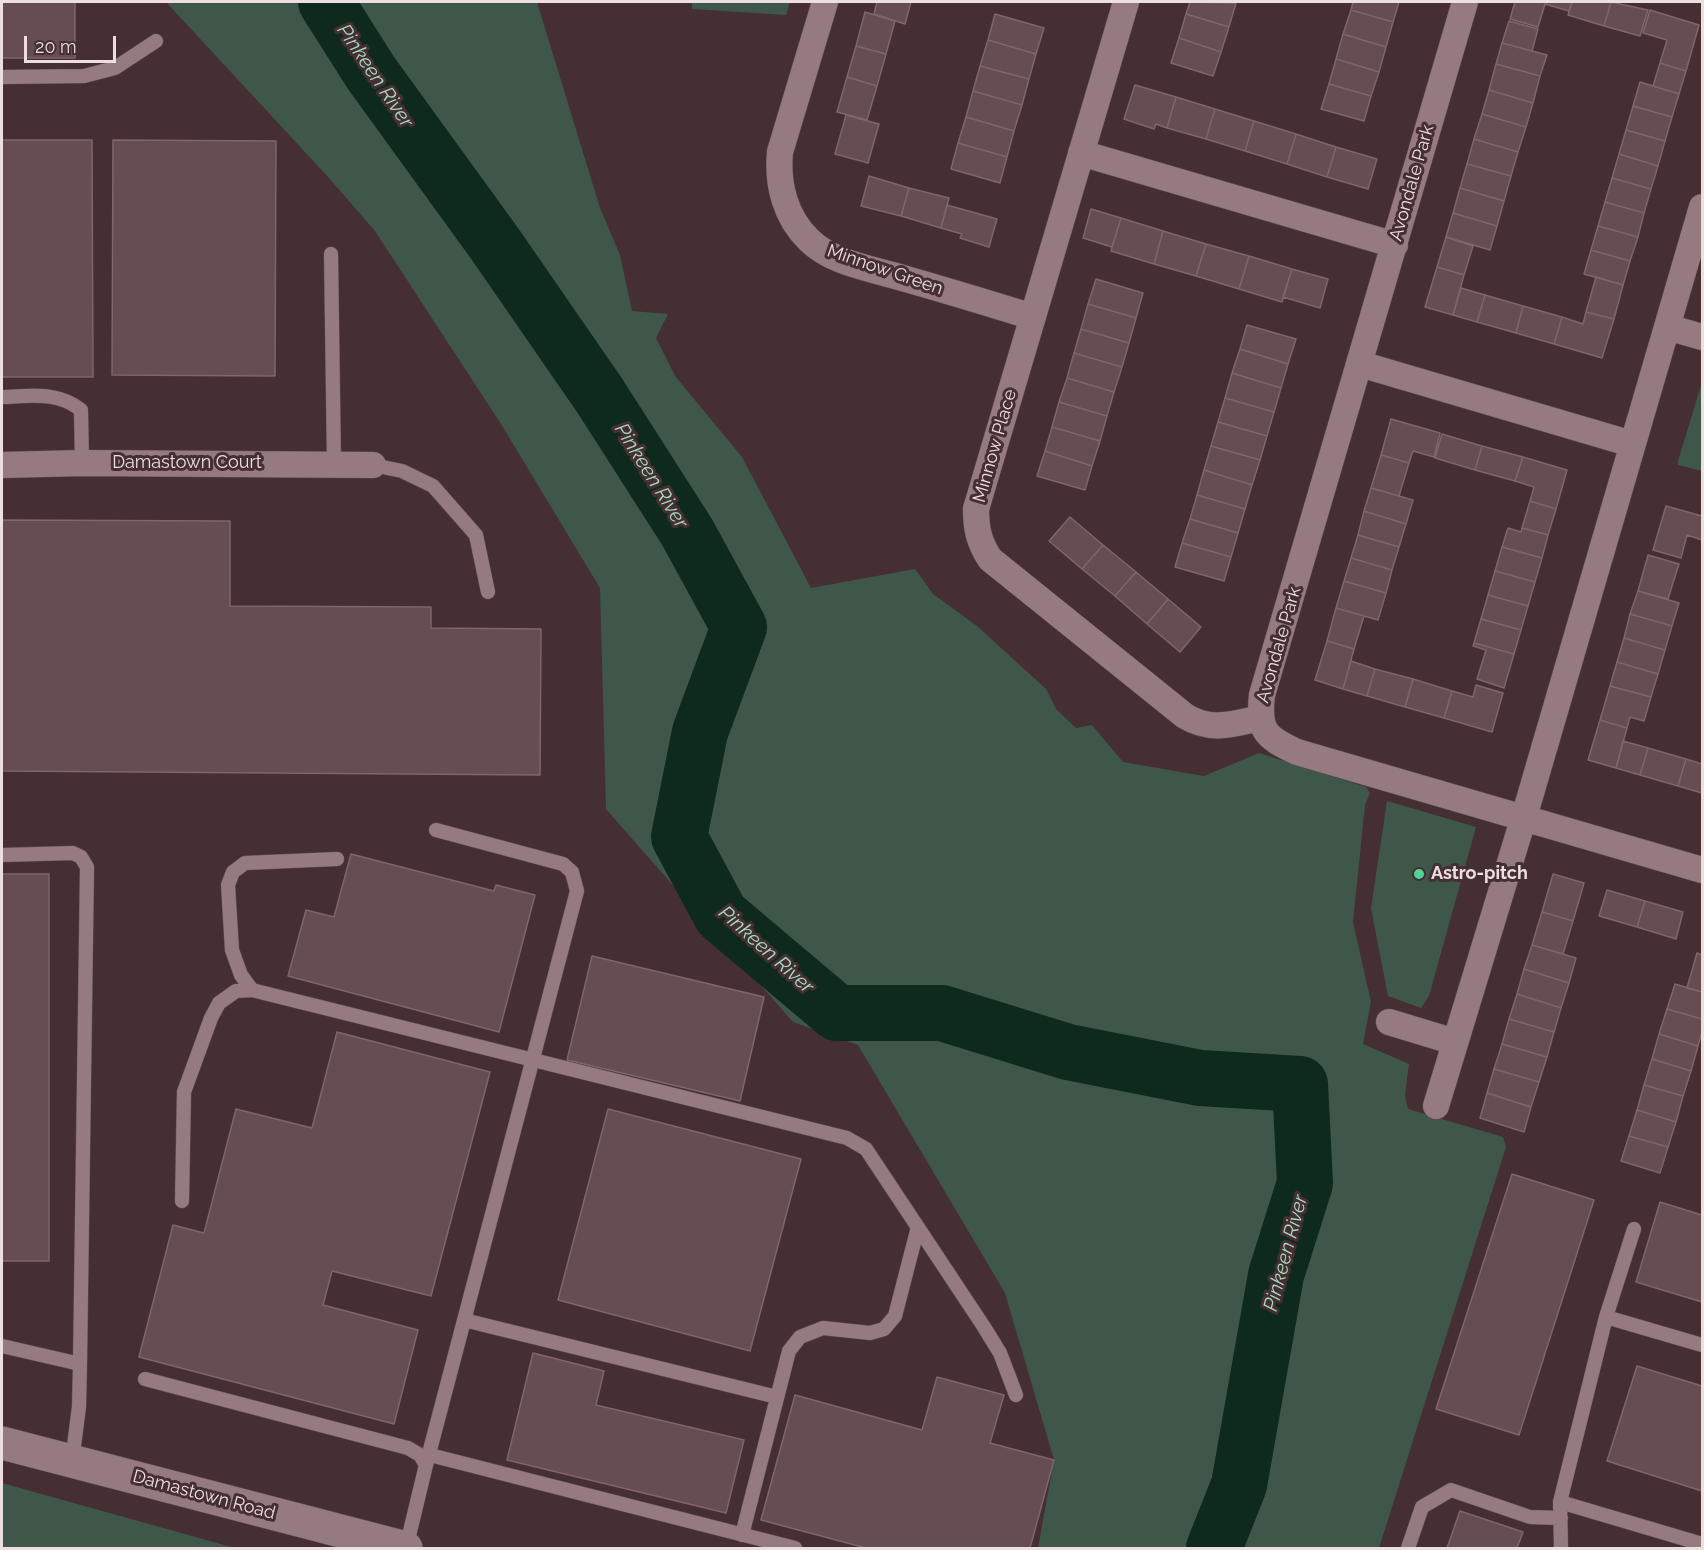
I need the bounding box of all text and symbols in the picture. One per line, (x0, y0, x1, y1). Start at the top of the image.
water label: Pinkeen River (332, 20, 418, 132)
scale bar (27, 24, 118, 62)
text: 20 m (35, 36, 77, 57)
street label: Avondale Park (1385, 122, 1439, 244)
street label: Minnow Green (824, 240, 946, 300)
street label: Minnow Place (969, 387, 1021, 505)
water label: Pinkeen River (609, 419, 693, 533)
street label: Damastown Court (112, 452, 262, 474)
street label: Avondale Park (1252, 584, 1306, 706)
place label: Astro-pitch (1431, 863, 1528, 885)
marker: Astro-pitch (1412, 867, 1426, 881)
water label: Pinkeen River (714, 901, 818, 999)
water label: Pinkeen River (1259, 1192, 1313, 1314)
street label: Damastown Road (130, 1466, 278, 1524)

